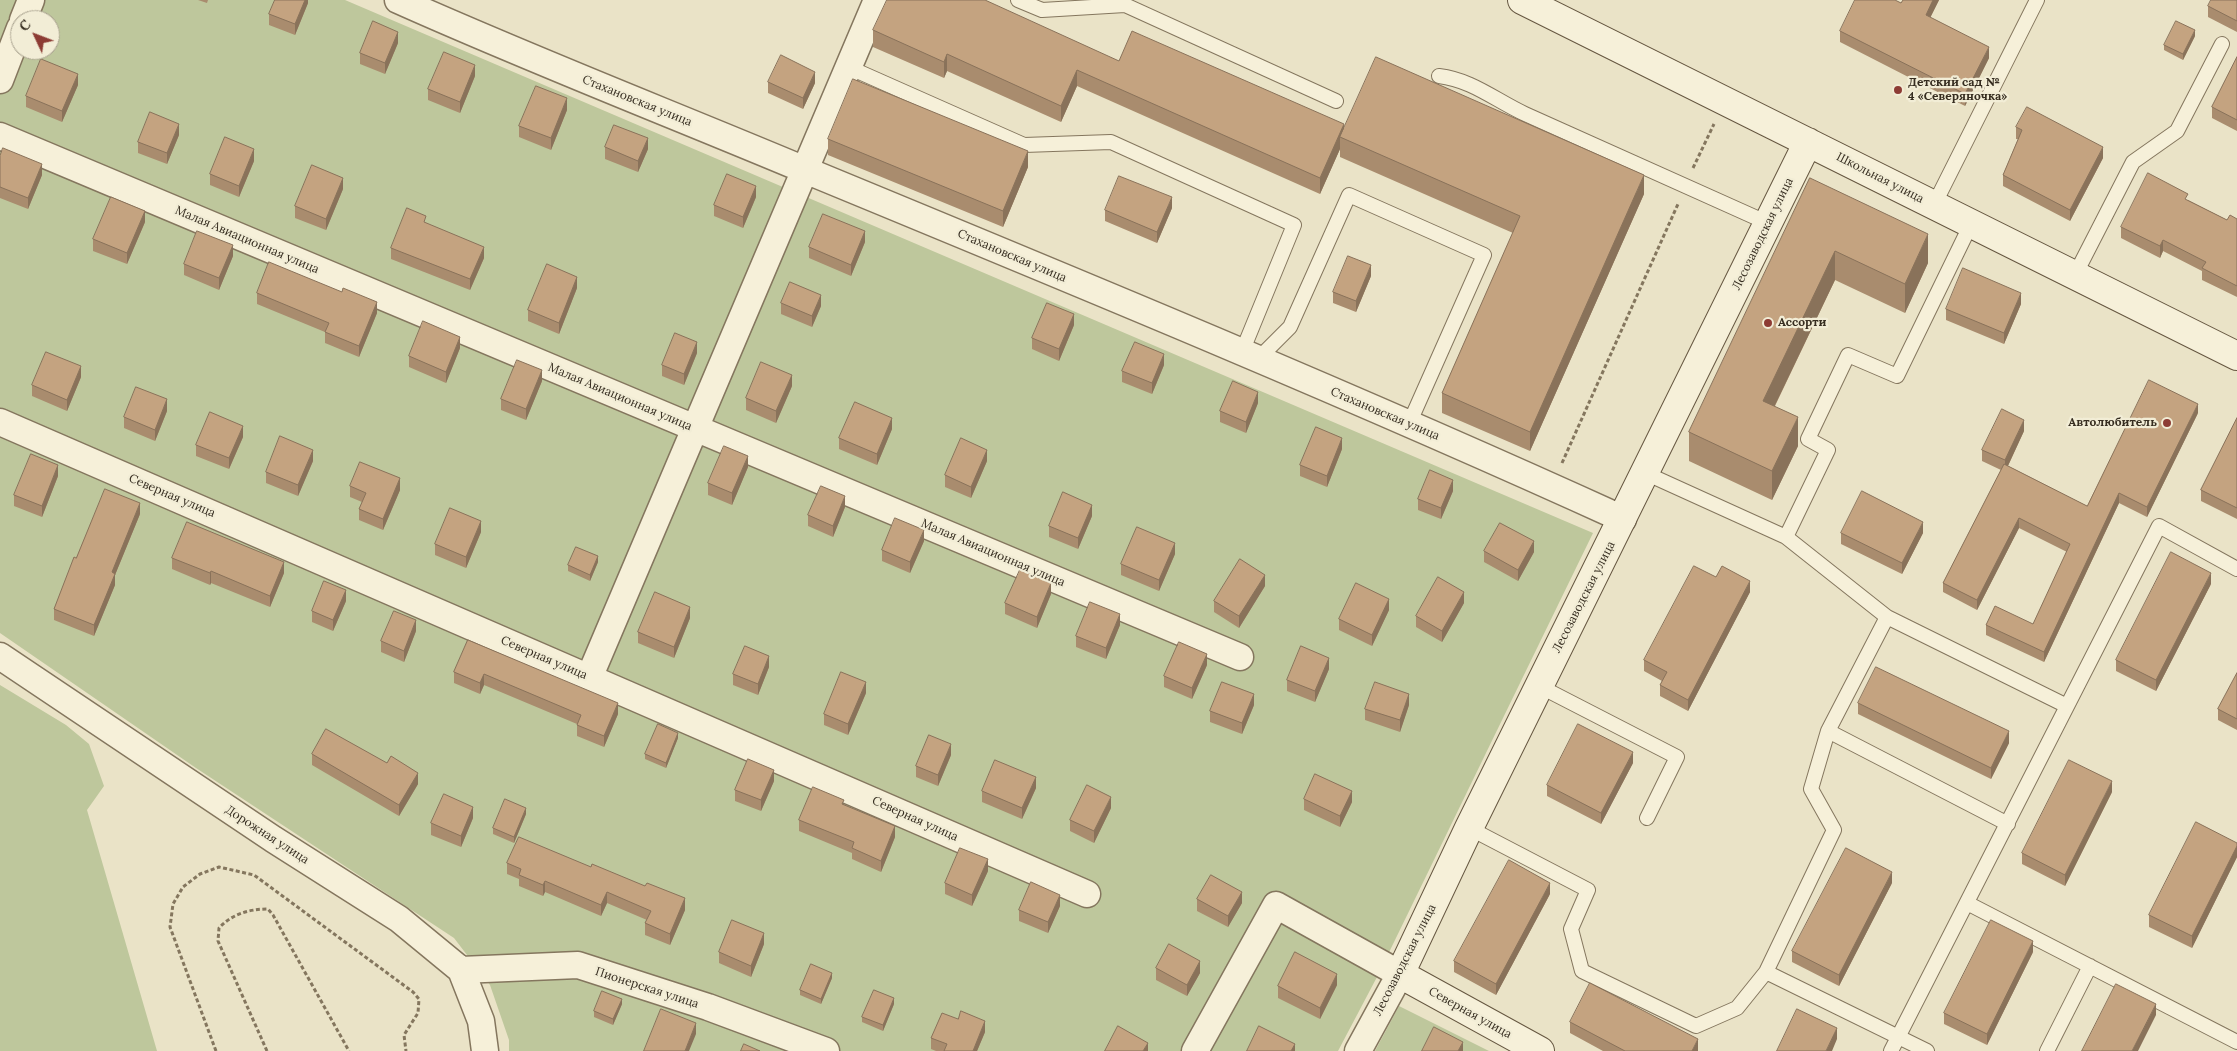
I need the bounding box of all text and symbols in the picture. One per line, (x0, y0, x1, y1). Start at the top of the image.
north arrow (10, 10, 60, 60)
text: С (15, 16, 35, 35)
street label: Стахановская улица (580, 72, 694, 130)
place label: Детский сад № 4 «Северяночка» (1908, 76, 2007, 104)
marker: Детский сад № 4 «Северяночка» (1892, 84, 1904, 96)
street label: Школьная улица (1834, 150, 1926, 206)
street label: Лесозаводская улица (1730, 175, 1796, 293)
street label: Малая Авиационная улица (173, 203, 321, 277)
street label: Стахановская улица (955, 227, 1069, 285)
place label: Ассорти (1778, 316, 1826, 330)
marker: Ассорти (1762, 317, 1774, 329)
street label: Малая Авиационная улица (546, 360, 694, 434)
street label: Стахановская улица (1328, 385, 1442, 443)
place label: Автолюбитель (2068, 416, 2157, 430)
marker: Автолюбитель (2161, 417, 2173, 429)
street label: Северная улица (127, 471, 217, 521)
street label: Малая Авиационная улица (919, 516, 1067, 590)
street label: Лесозаводская улица (1550, 539, 1618, 655)
street label: Северная улица (499, 633, 589, 683)
street label: Северная улица (870, 794, 960, 844)
street label: Дорожная улица (223, 803, 311, 867)
street label: Лесозаводская улица (1371, 902, 1439, 1018)
street label: Пионерская улица (593, 964, 701, 1012)
street label: Северная улица (1426, 984, 1514, 1042)

